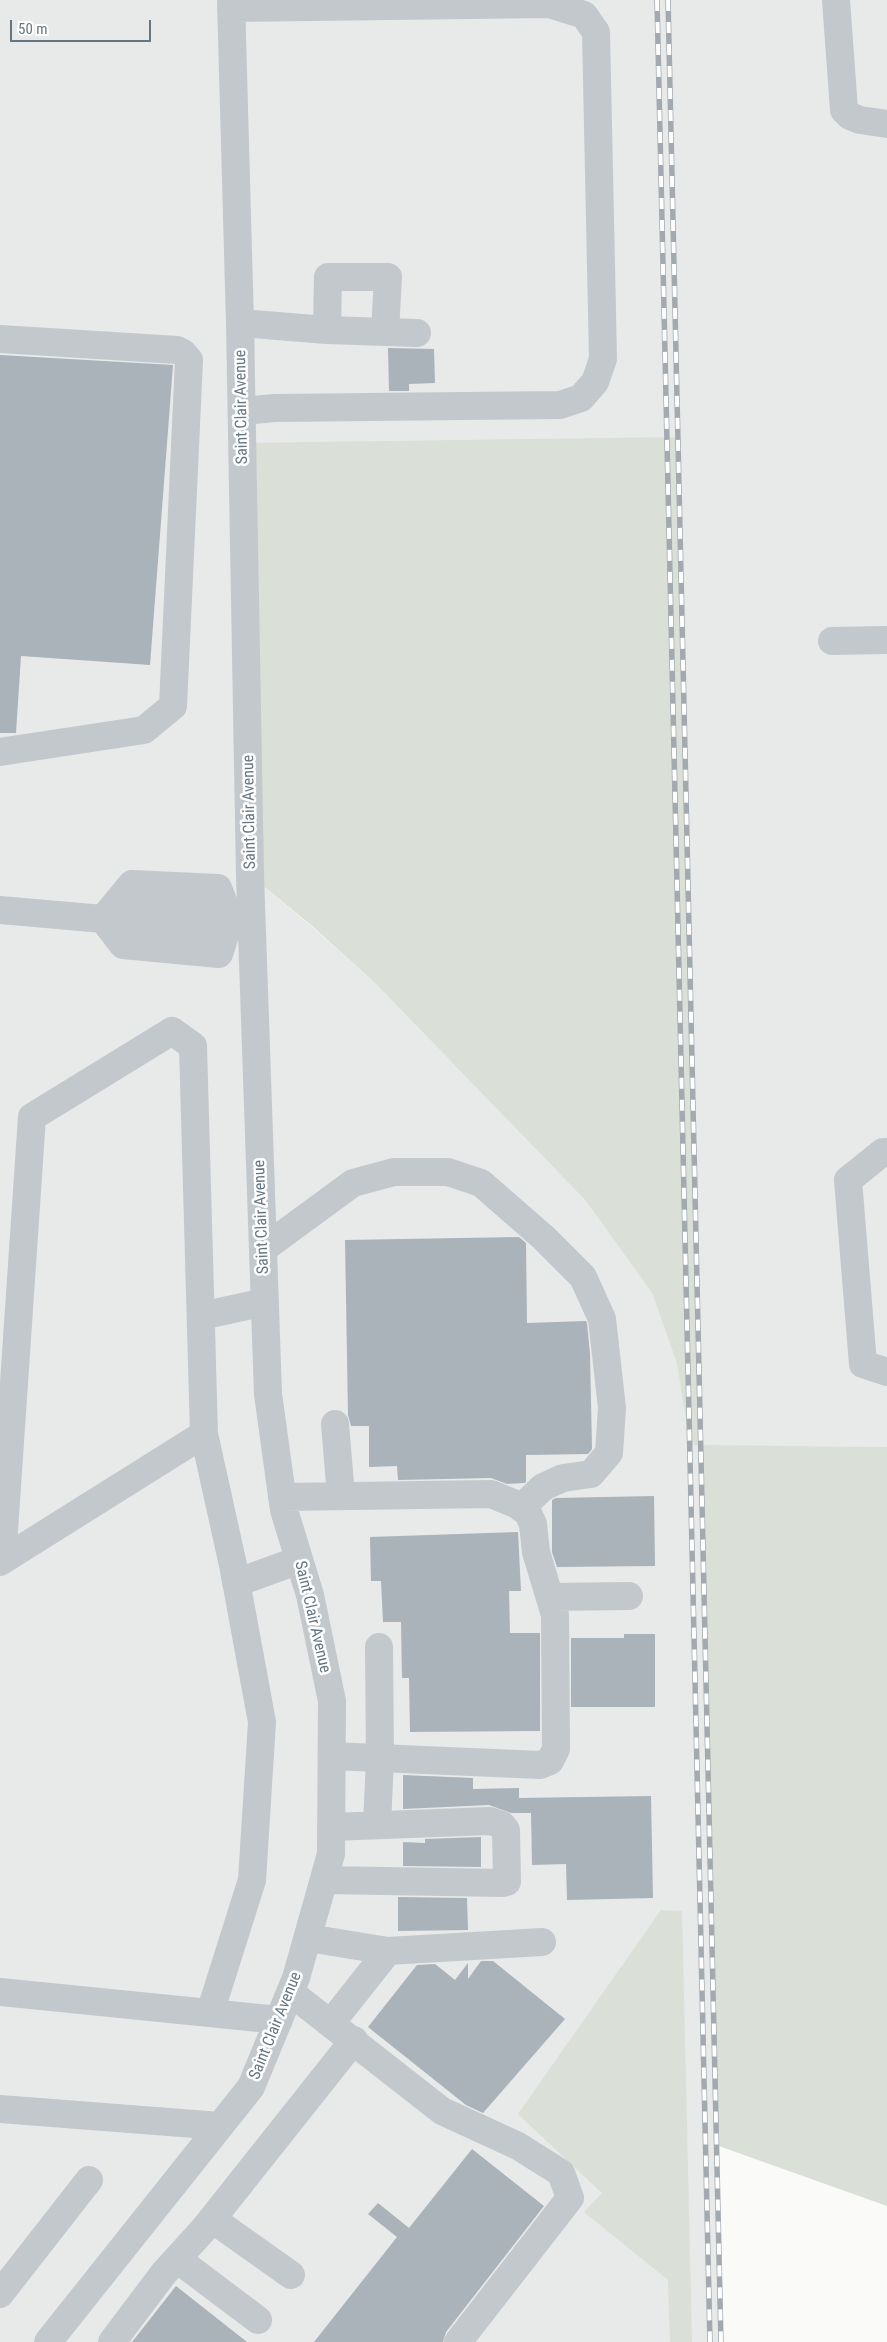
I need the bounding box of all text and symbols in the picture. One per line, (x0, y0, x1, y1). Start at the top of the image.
scale bar (12, 10, 154, 42)
text: 50 m (18, 20, 48, 38)
street label: Saint Clair Avenue (231, 350, 253, 464)
street label: Saint Clair Avenue (239, 755, 261, 869)
street label: Saint Clair Avenue (250, 1159, 274, 1275)
street label: Saint Clair Avenue (290, 1559, 334, 1675)
street label: Saint Clair Avenue (246, 1969, 306, 2083)

